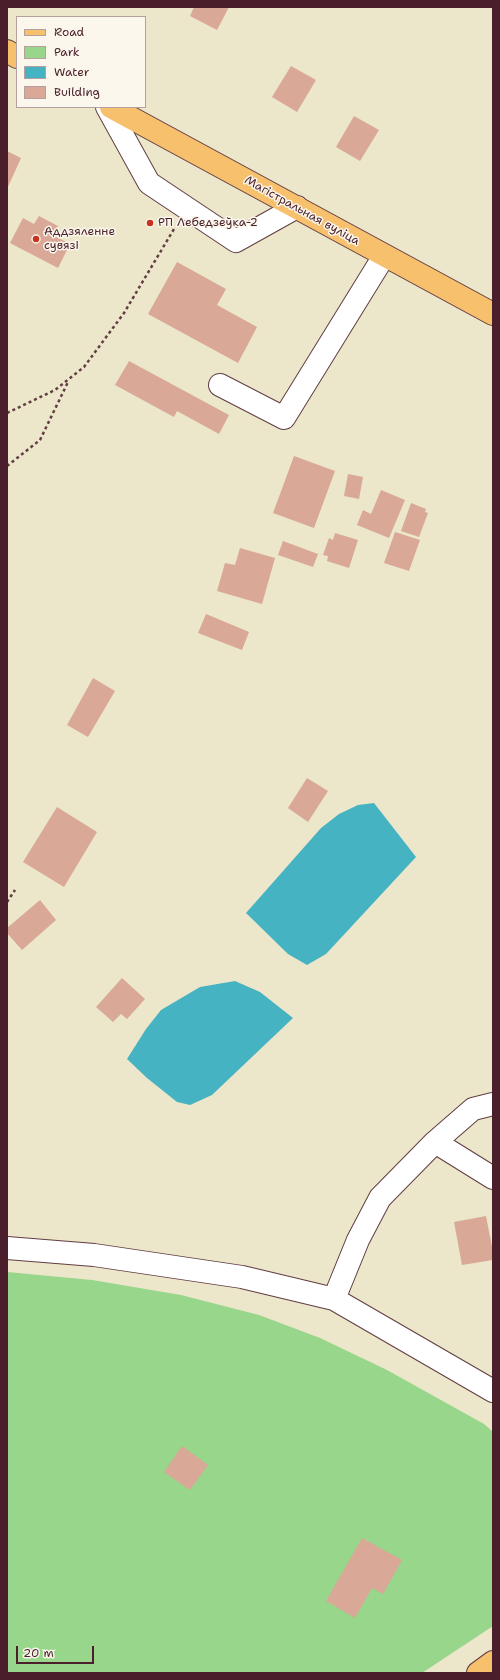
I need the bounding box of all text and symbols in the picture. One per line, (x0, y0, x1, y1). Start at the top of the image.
legend (16, 16, 146, 108)
text: Road (54, 24, 84, 40)
text: Park (54, 44, 80, 60)
text: Water (54, 64, 89, 80)
text: Building (54, 84, 100, 100)
street label: Магістральная вуліца (242, 173, 362, 249)
place label: РП Лебедзеўка-2 (158, 216, 258, 230)
marker: РП Лебедзеўка-2 (145, 218, 155, 228)
place label: Аддзяленне сувязі (44, 225, 115, 253)
marker: Аддзяленне сувязі (31, 234, 41, 244)
scale bar (18, 1638, 96, 1664)
text: 20 m (23, 1645, 54, 1661)

